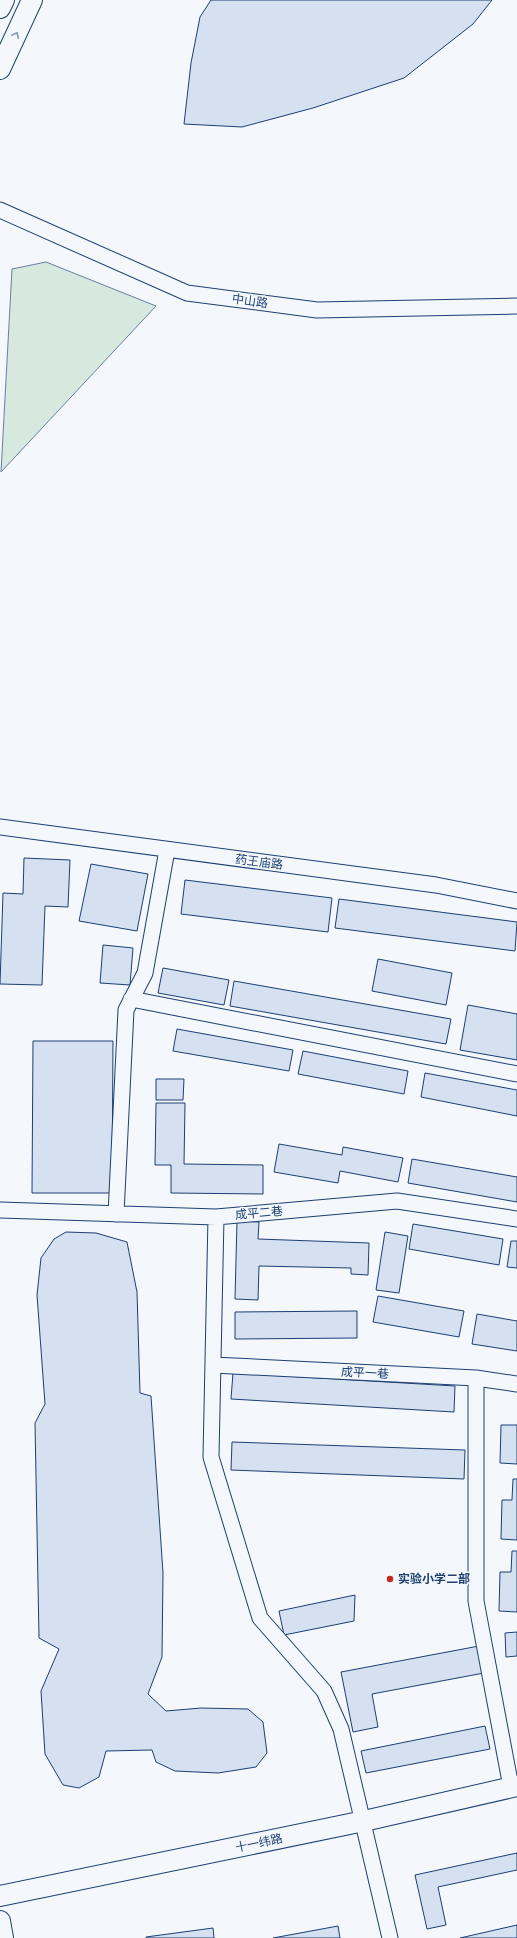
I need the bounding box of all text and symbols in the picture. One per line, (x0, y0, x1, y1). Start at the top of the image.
one-way arrow (11, 31, 19, 39)
street label: 中山路 (231, 292, 269, 311)
street label: 药王庙路 (234, 852, 284, 873)
street label: 成平二巷 (234, 1204, 284, 1223)
street label: 成平一巷 (341, 1365, 389, 1382)
place label: 实验小学二部 (398, 1572, 470, 1587)
marker: 实验小学二部 (385, 1574, 395, 1584)
street label: 十一纬路 (234, 1831, 284, 1856)

